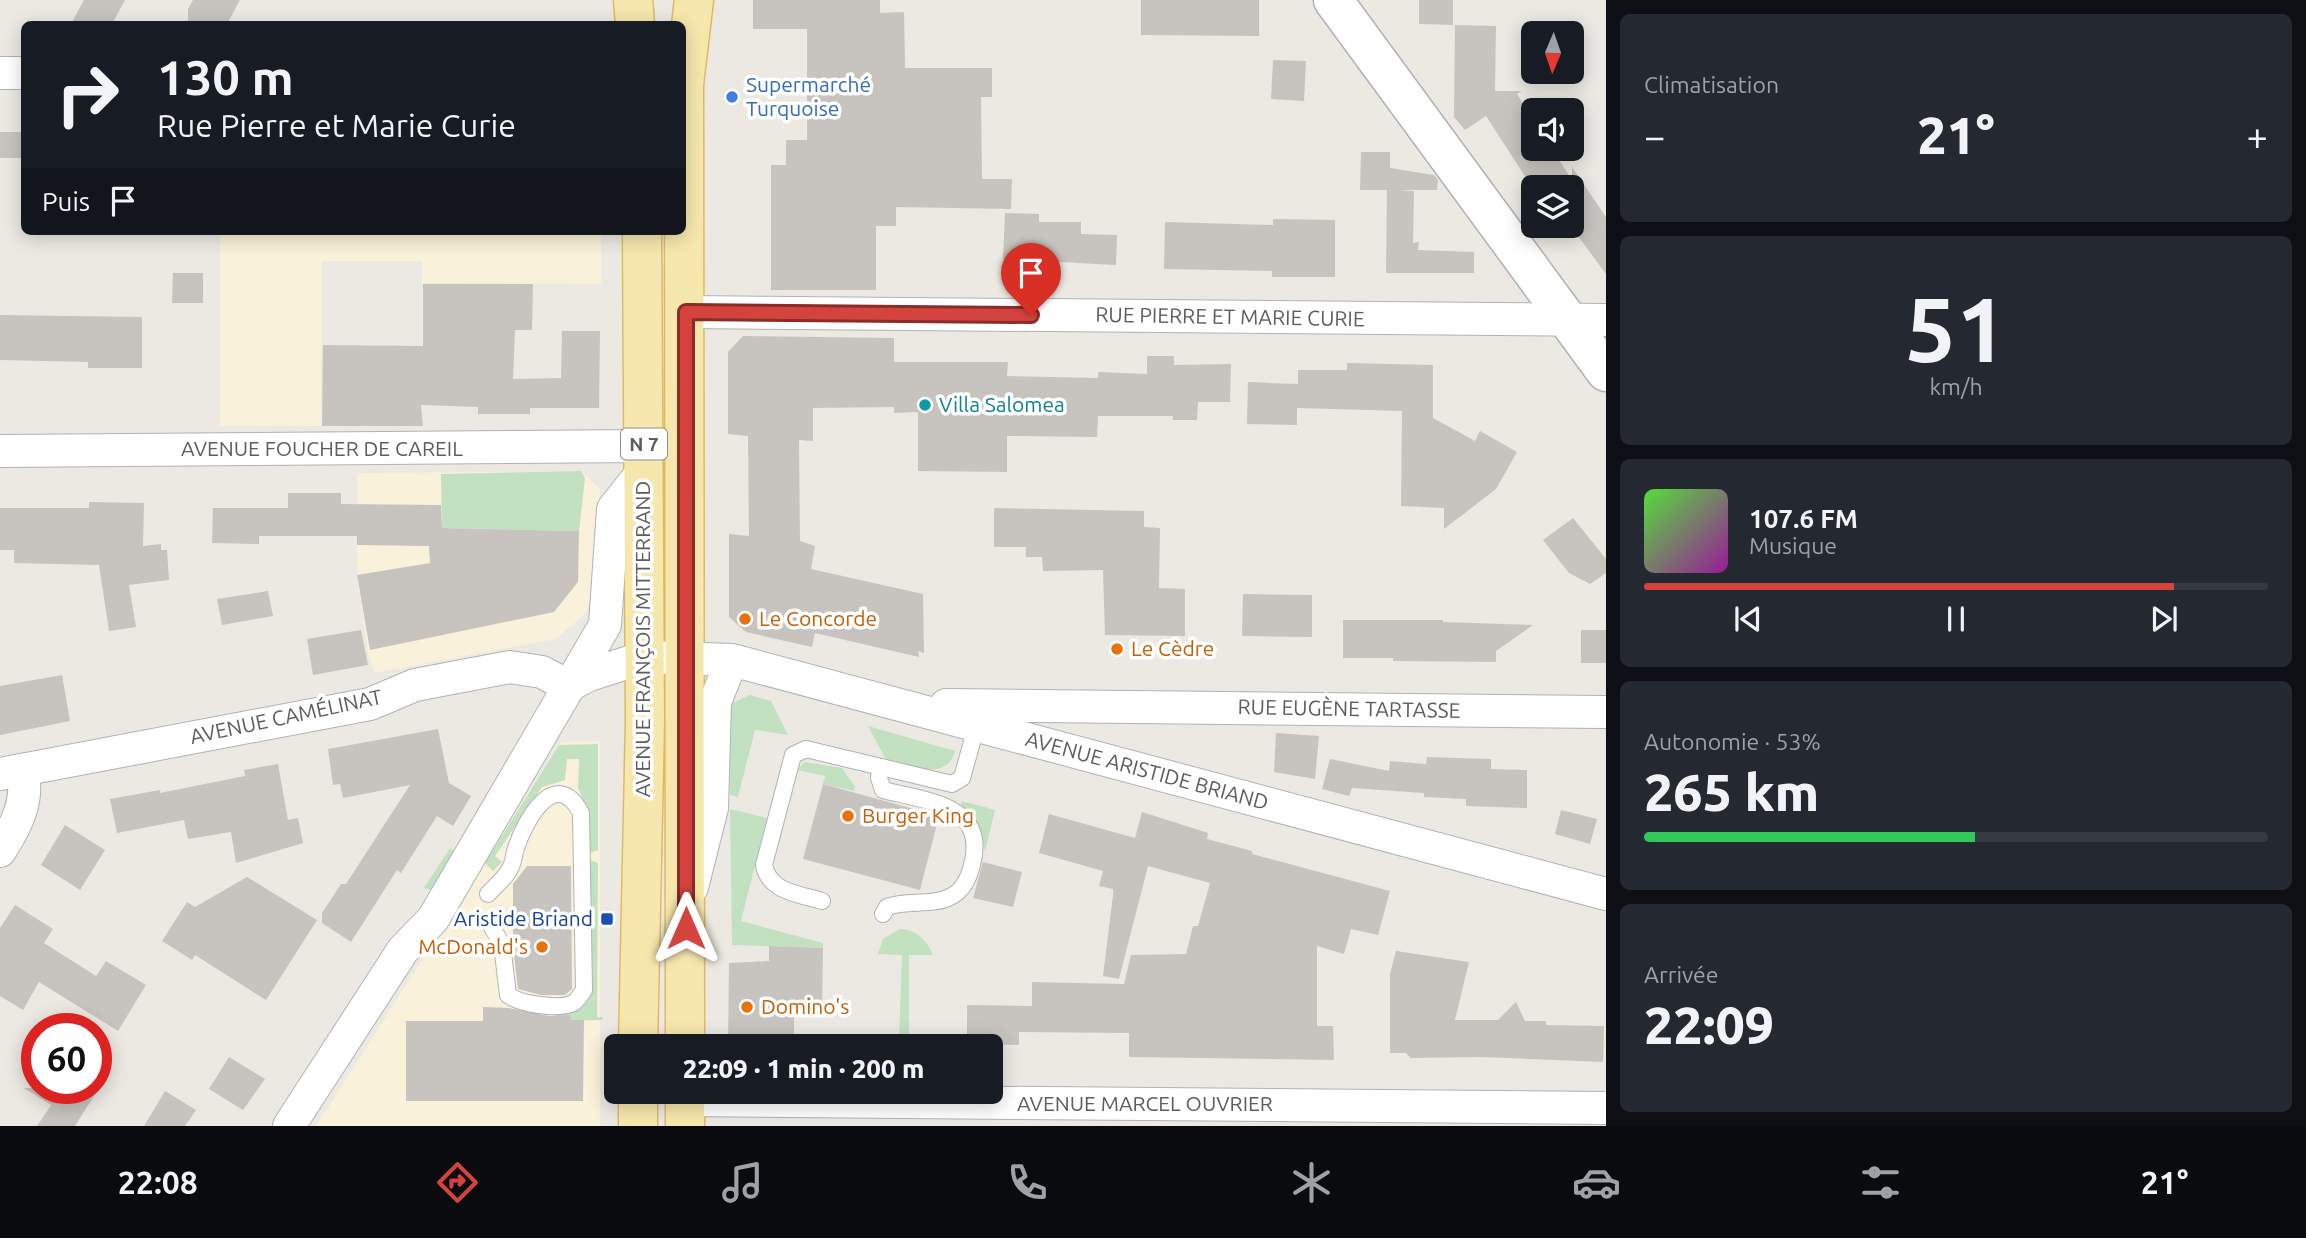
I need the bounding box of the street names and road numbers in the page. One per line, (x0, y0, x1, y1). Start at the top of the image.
street label: RUE PIERRE ET MARIE CURIE (1095, 302, 1365, 330)
road number: N 7 (621, 428, 667, 460)
street label: AVENUE FOUCHER DE CAREIL (181, 436, 463, 460)
street label: AVENUE FRANÇOIS MITTERRAND (630, 481, 654, 797)
street label: AVENUE CAMÉLINAT (187, 684, 384, 748)
street label: RUE EUGÈNE TARTASSE (1237, 694, 1461, 722)
street label: AVENUE ARISTIDE BRIAND (1023, 726, 1271, 814)
street label: AVENUE MARCEL OUVRIER (1017, 1091, 1273, 1115)

